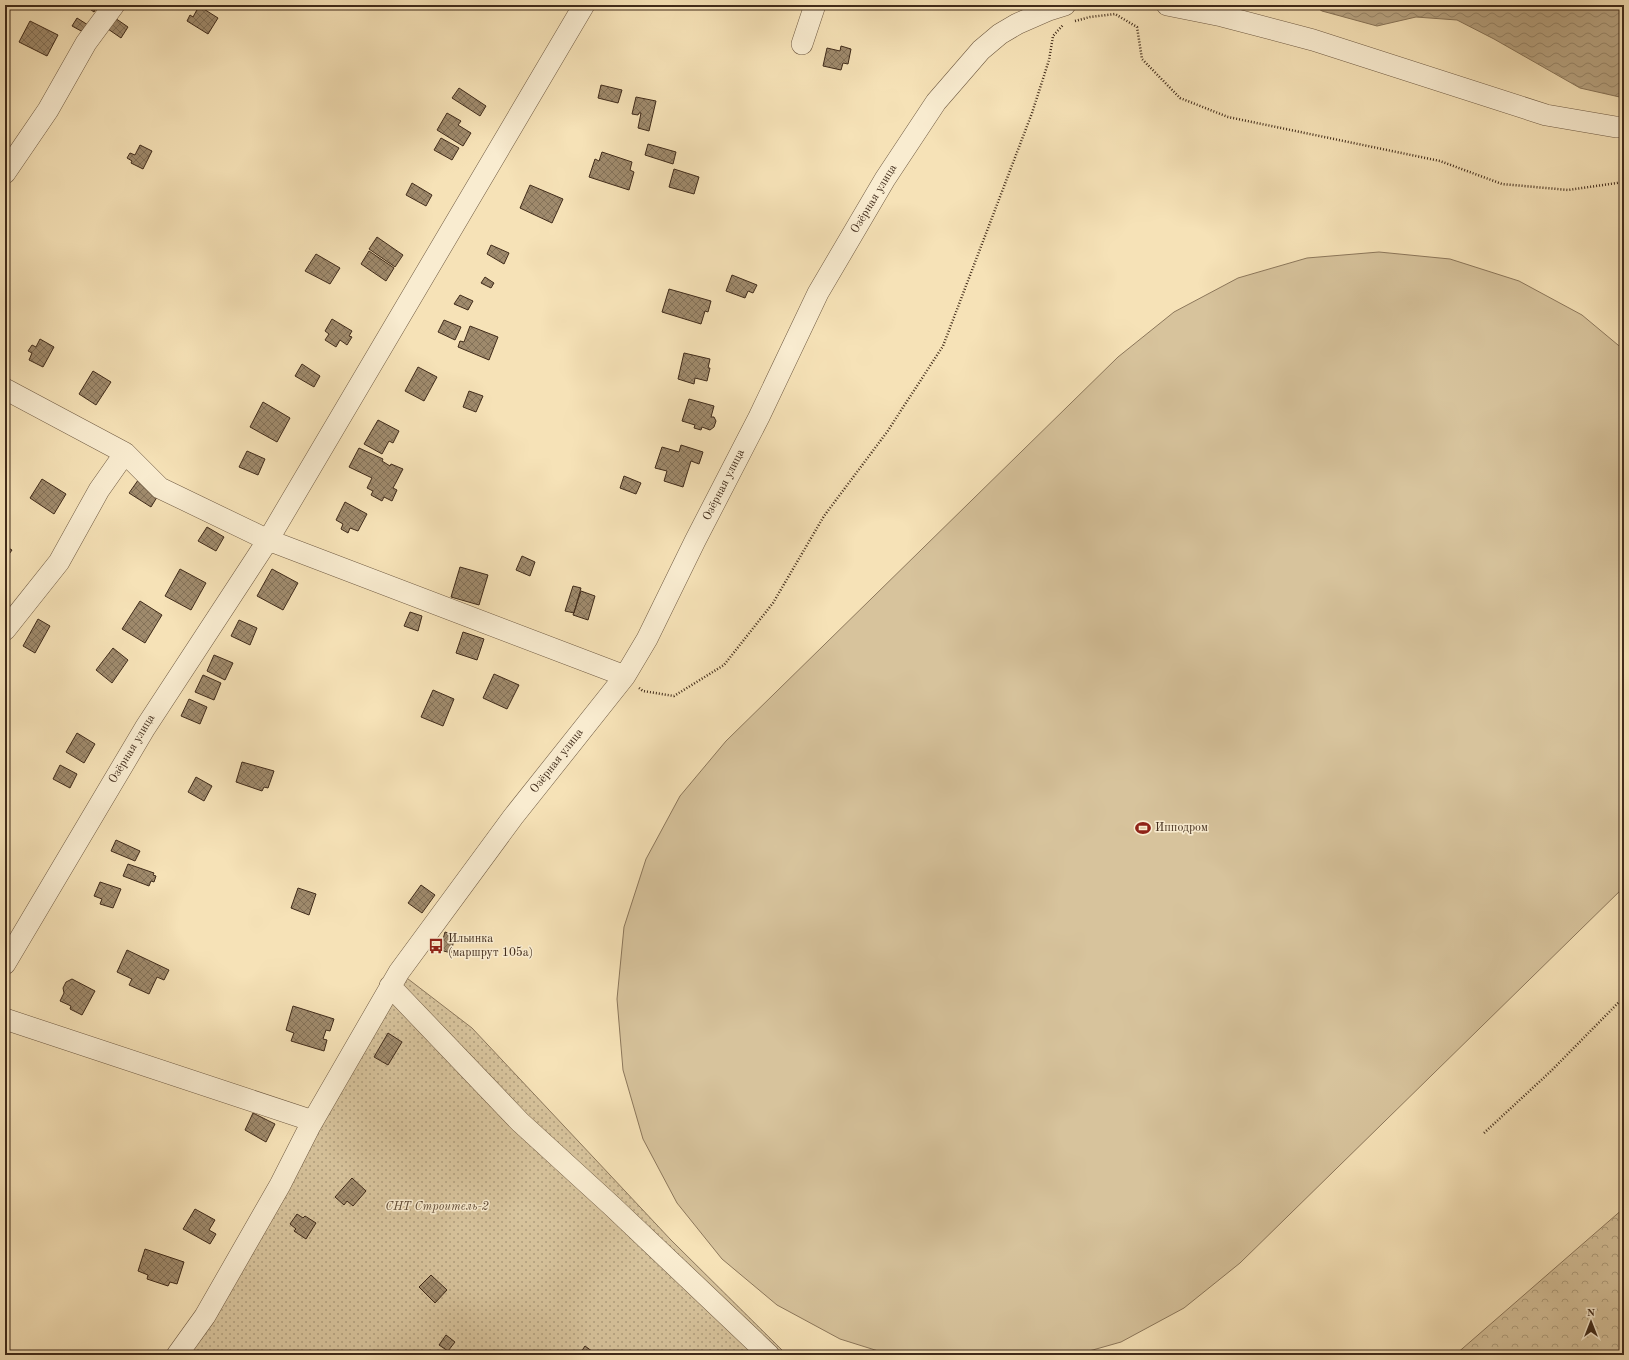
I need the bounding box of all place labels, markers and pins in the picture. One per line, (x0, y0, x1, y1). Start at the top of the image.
sports icon: Ипподром (1134, 819, 1152, 837)
place label: Ипподром (1155, 822, 1208, 834)
place label: Ильинка (маршрут 105а) (448, 933, 533, 959)
bus stop icon: Ильинка (маршрут 105а) (427, 937, 445, 955)

